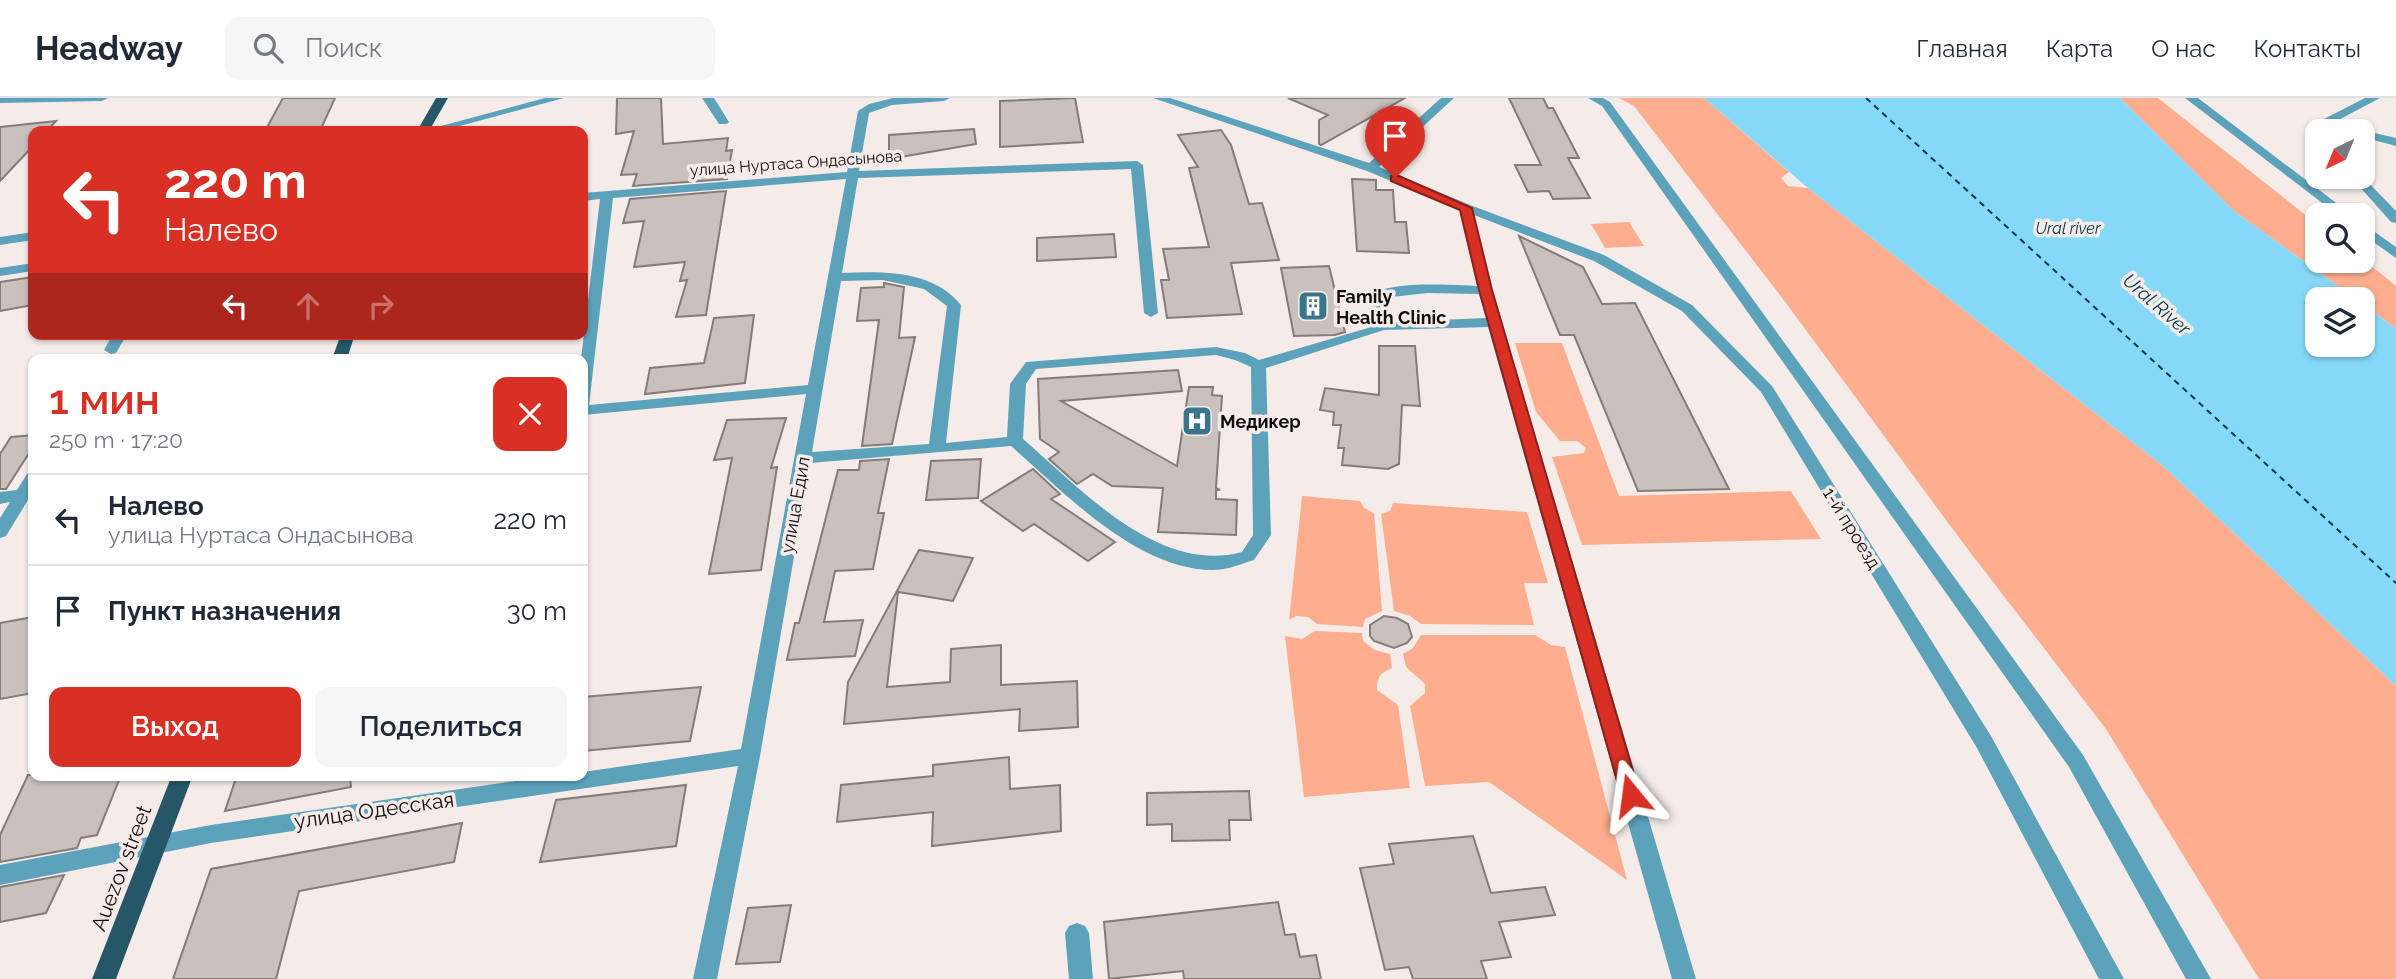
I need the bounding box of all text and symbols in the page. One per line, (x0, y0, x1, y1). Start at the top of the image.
search box (225, 17, 715, 80)
text: Headway (35, 29, 183, 68)
icon: search (249, 29, 287, 67)
text: Поиск (305, 33, 382, 63)
text: Главная (1916, 34, 2008, 63)
text: Карта (2046, 34, 2113, 63)
text: О нас (2151, 34, 2216, 63)
text: Контакты (2254, 34, 2361, 63)
pin (1365, 106, 1425, 178)
icon: arrive (1376, 117, 1414, 155)
north arrow (2305, 119, 2375, 189)
map controls (2305, 119, 2375, 357)
street label: улица Нуртаса Ондасынова (689, 146, 903, 180)
text: 220 m (164, 152, 307, 209)
icon: left (49, 154, 140, 245)
button: search (2305, 203, 2375, 273)
text: Налево (164, 211, 278, 248)
water label: Ural river (2036, 219, 2101, 238)
water label: Ural River (2119, 269, 2196, 340)
place label: Family Health Clinic (1336, 286, 1446, 328)
icon: left (216, 287, 254, 325)
icon: ahead (289, 287, 327, 325)
icon: right (362, 287, 400, 325)
button: layers (2305, 287, 2375, 357)
building icon: Family Health Clinic (1296, 289, 1330, 323)
text: 1 мин (49, 375, 160, 424)
button: close (493, 377, 567, 451)
hospital icon: Медикер (1180, 404, 1214, 438)
place label: Медикер (1220, 411, 1301, 432)
text: 250 m · 17:20 (49, 426, 183, 453)
street label: улица Едил (776, 455, 814, 555)
street label: 1-й проезд (1819, 484, 1885, 572)
text: Налево (108, 491, 204, 521)
icon: left (49, 501, 87, 539)
text: 220 m (493, 505, 567, 535)
text: улица Нуртаса Ондасынова (108, 521, 414, 548)
icon: arrive (49, 592, 87, 630)
text: Пункт назначения (108, 596, 341, 626)
text: 30 m (507, 596, 567, 626)
button: Выход (49, 687, 301, 767)
button: Поделиться (315, 687, 567, 767)
position arrow (1594, 758, 1668, 832)
street label: улица Одесская (292, 786, 456, 834)
street label: Auezov street (86, 802, 156, 934)

